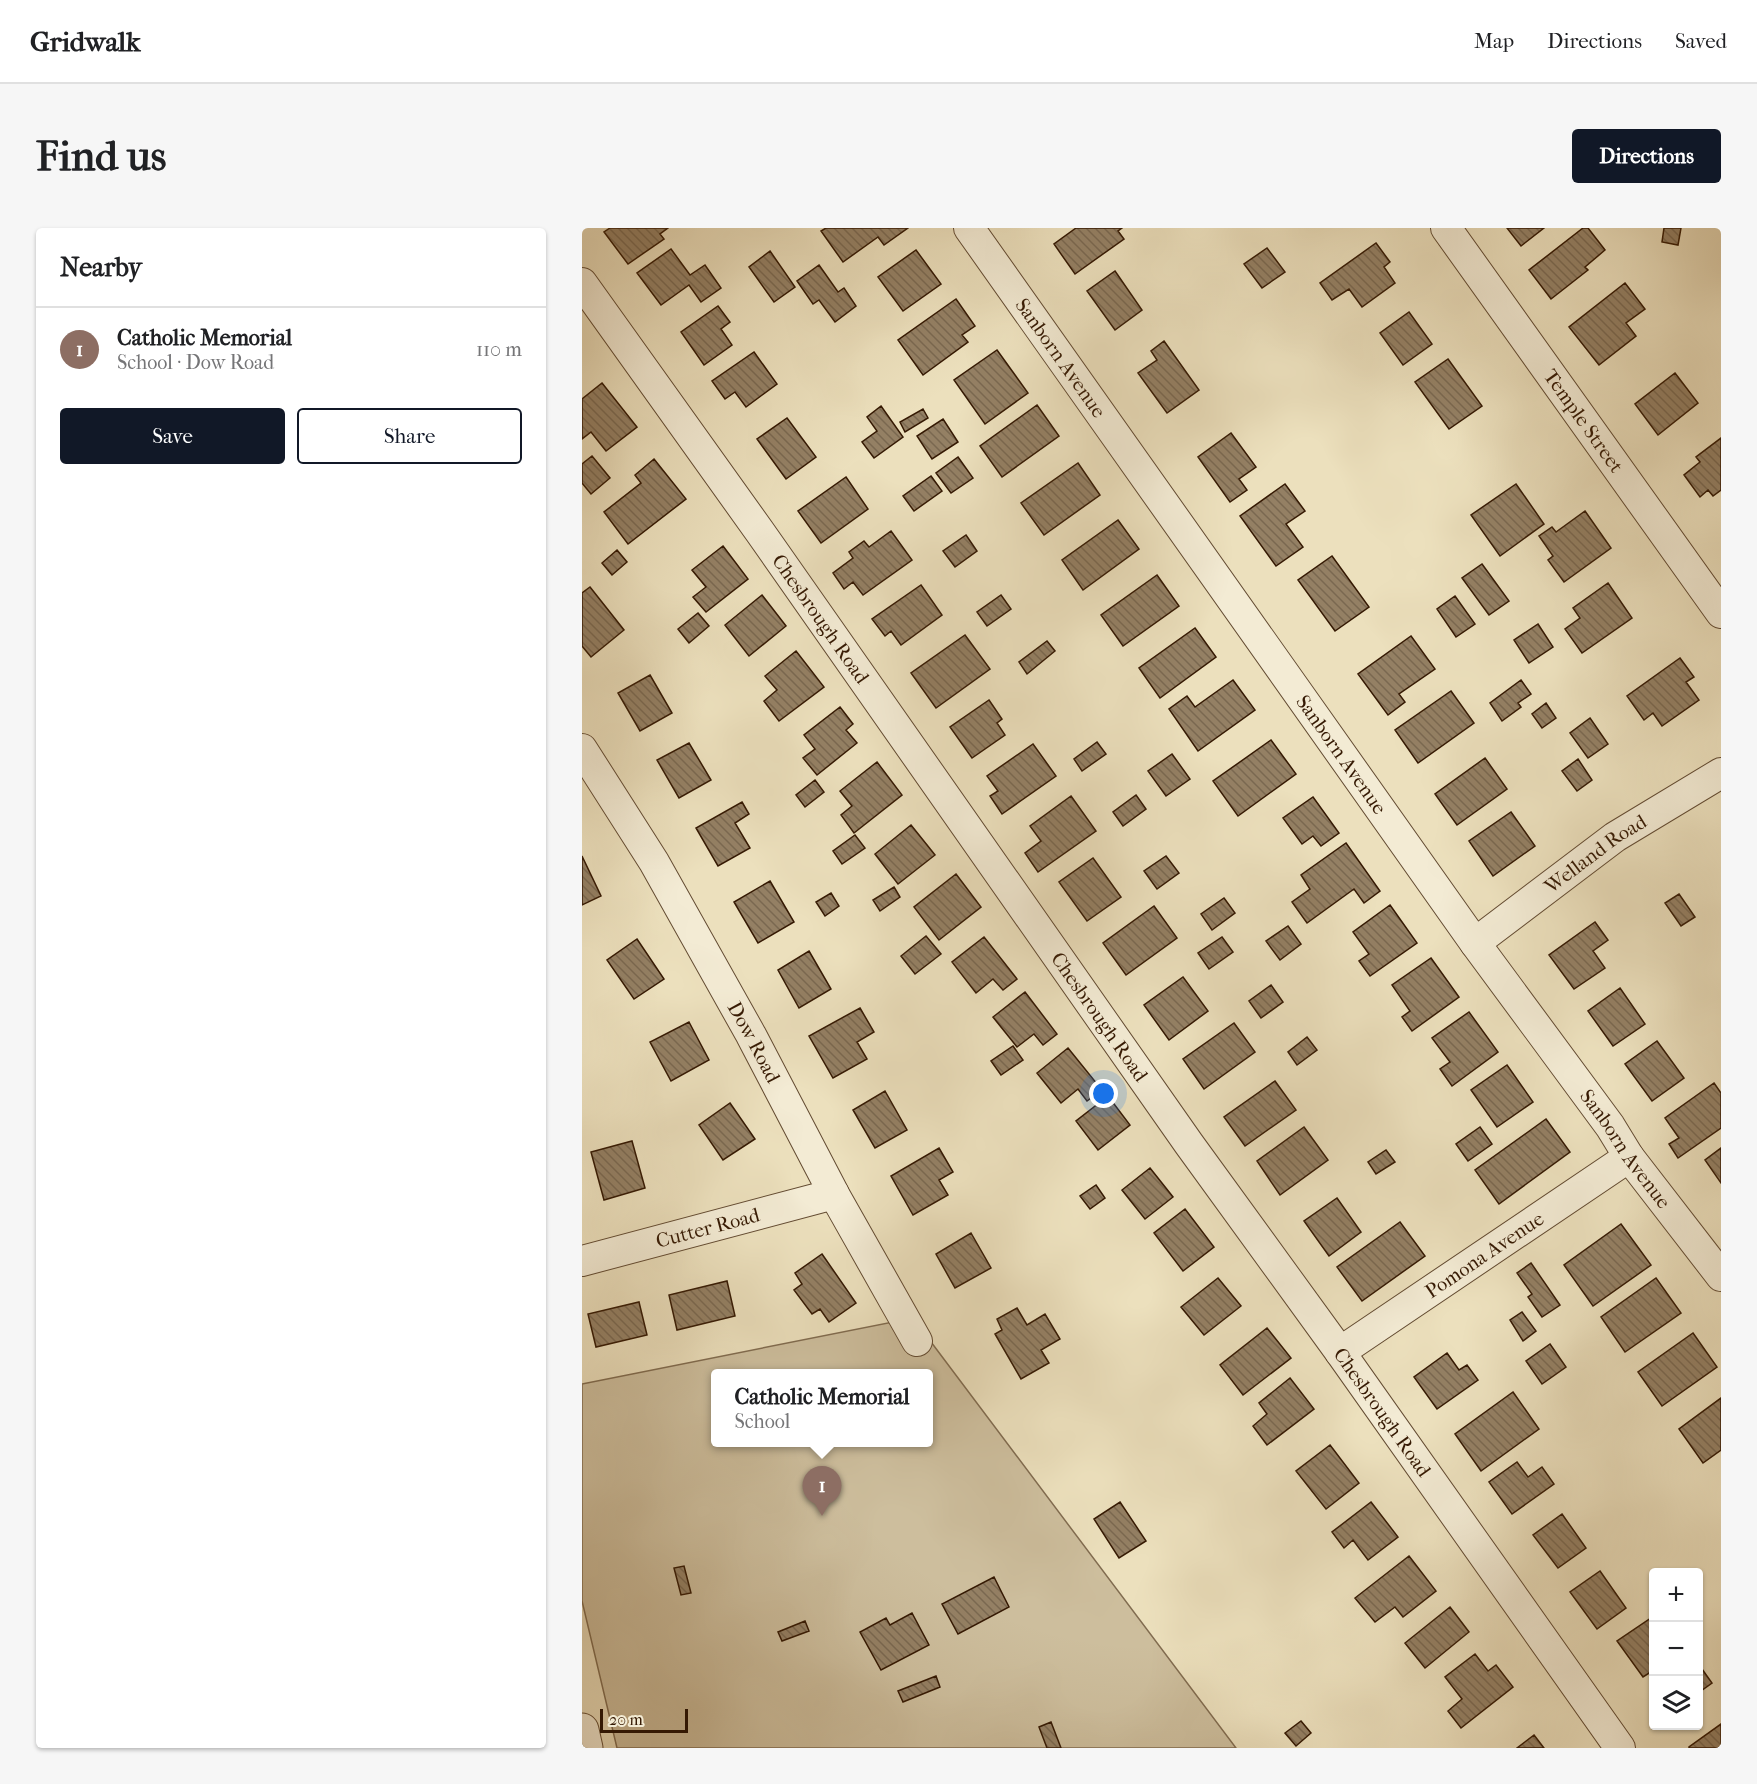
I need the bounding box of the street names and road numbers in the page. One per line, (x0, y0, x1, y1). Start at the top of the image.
street label: Sanborn Avenue (1010, 294, 1110, 422)
street label: Temple Street (1539, 365, 1628, 477)
street label: Chesbrough Road (767, 550, 874, 689)
street label: Sanborn Avenue (1291, 691, 1391, 819)
street label: Welland Road (1539, 809, 1651, 899)
street label: Chesbrough Road (1046, 948, 1153, 1087)
street label: Dow Road (723, 998, 785, 1088)
street label: Sanborn Avenue (1575, 1085, 1675, 1213)
street label: Cutter Road (653, 1203, 763, 1253)
street label: Pomona Avenue (1421, 1207, 1548, 1303)
street label: Chesbrough Road (1329, 1343, 1436, 1482)

